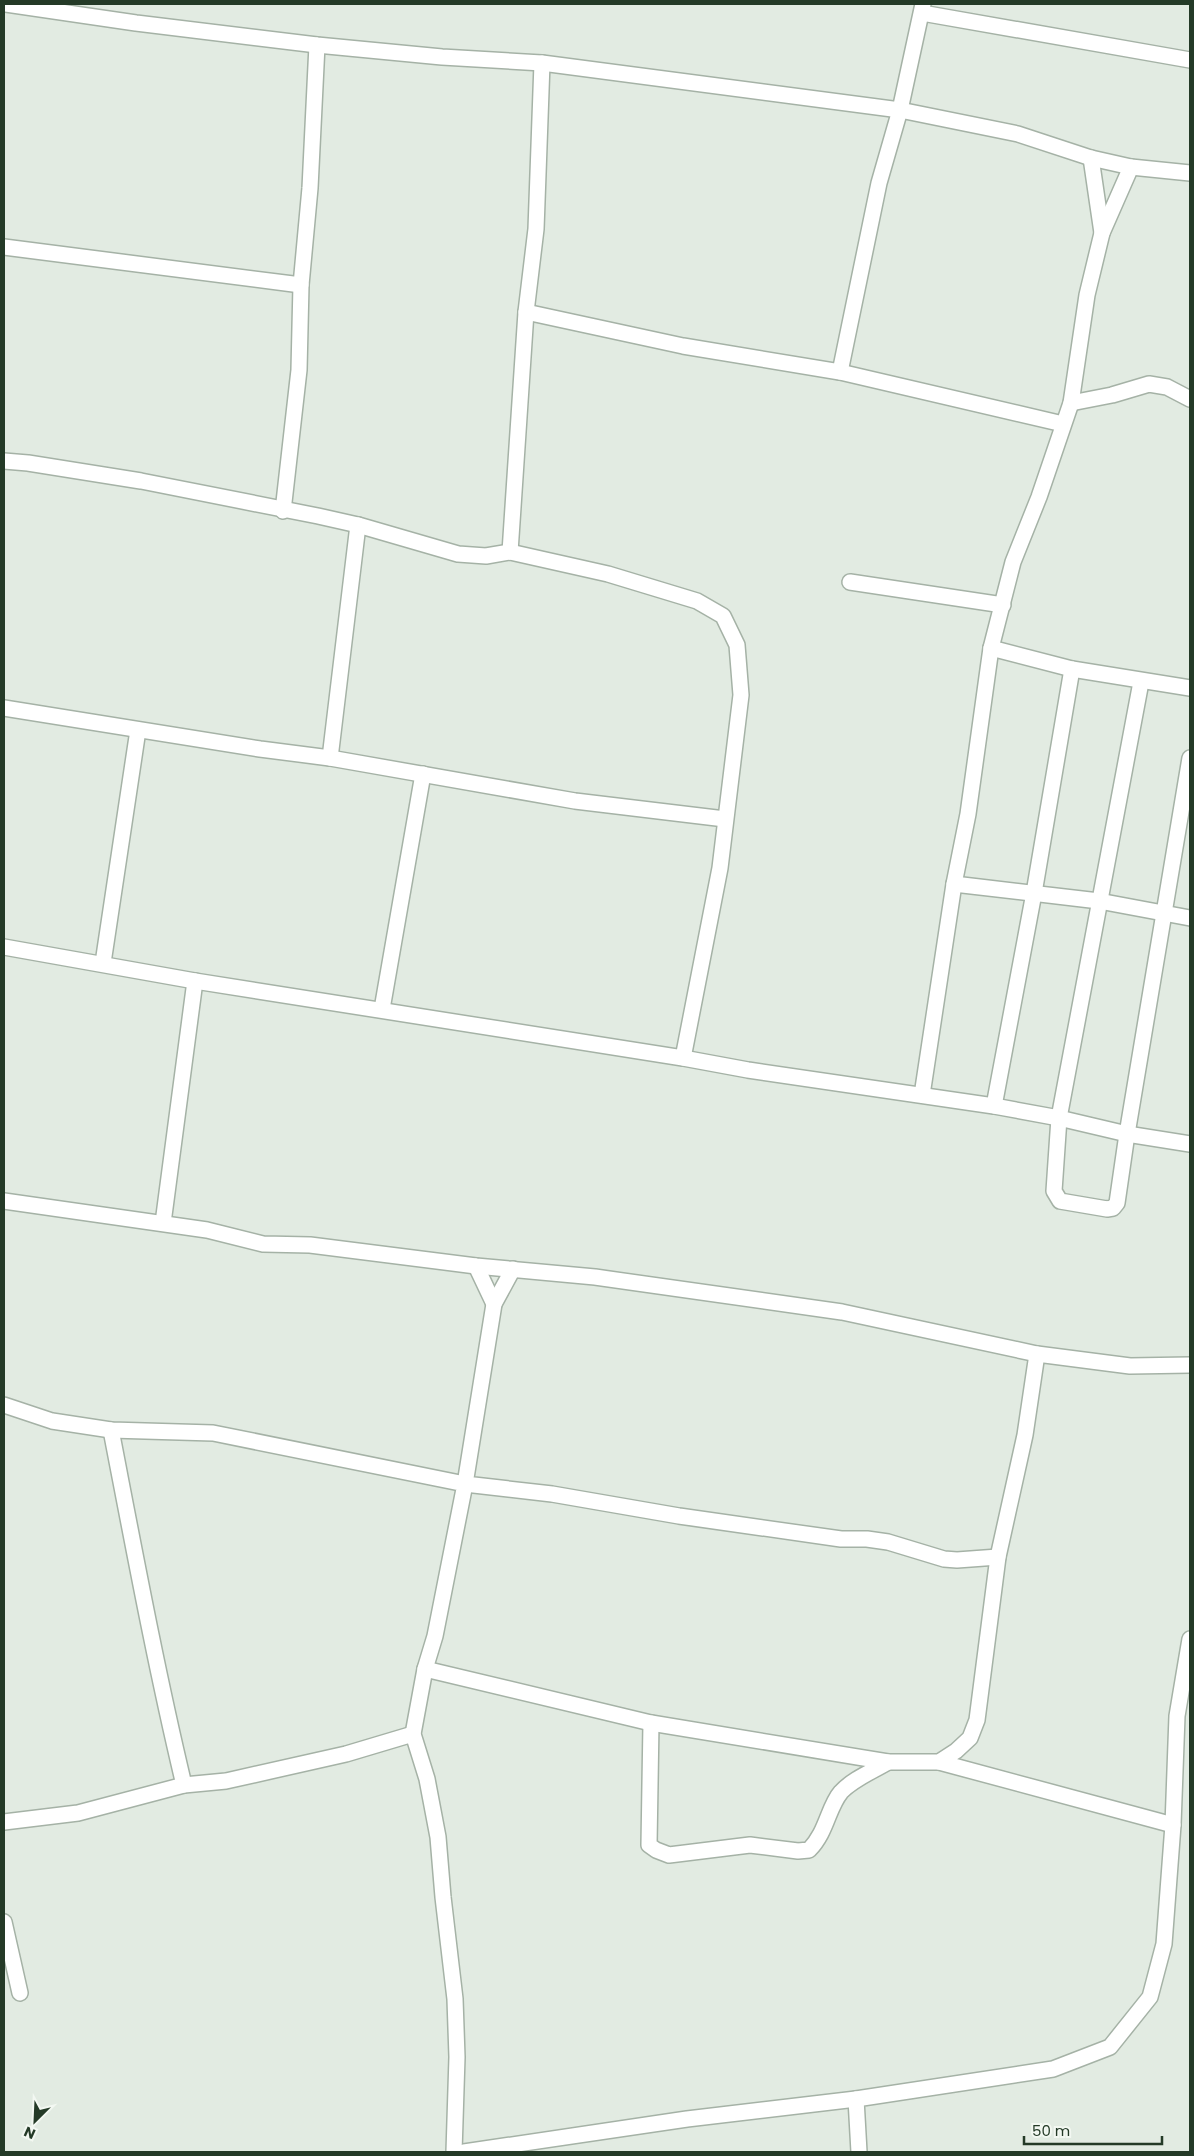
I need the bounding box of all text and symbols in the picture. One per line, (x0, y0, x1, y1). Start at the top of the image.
north arrow (10, 2096, 60, 2146)
scale bar (1024, 2114, 1162, 2146)
text: 50 m (1032, 2120, 1070, 2141)
text: N (21, 2122, 39, 2144)

